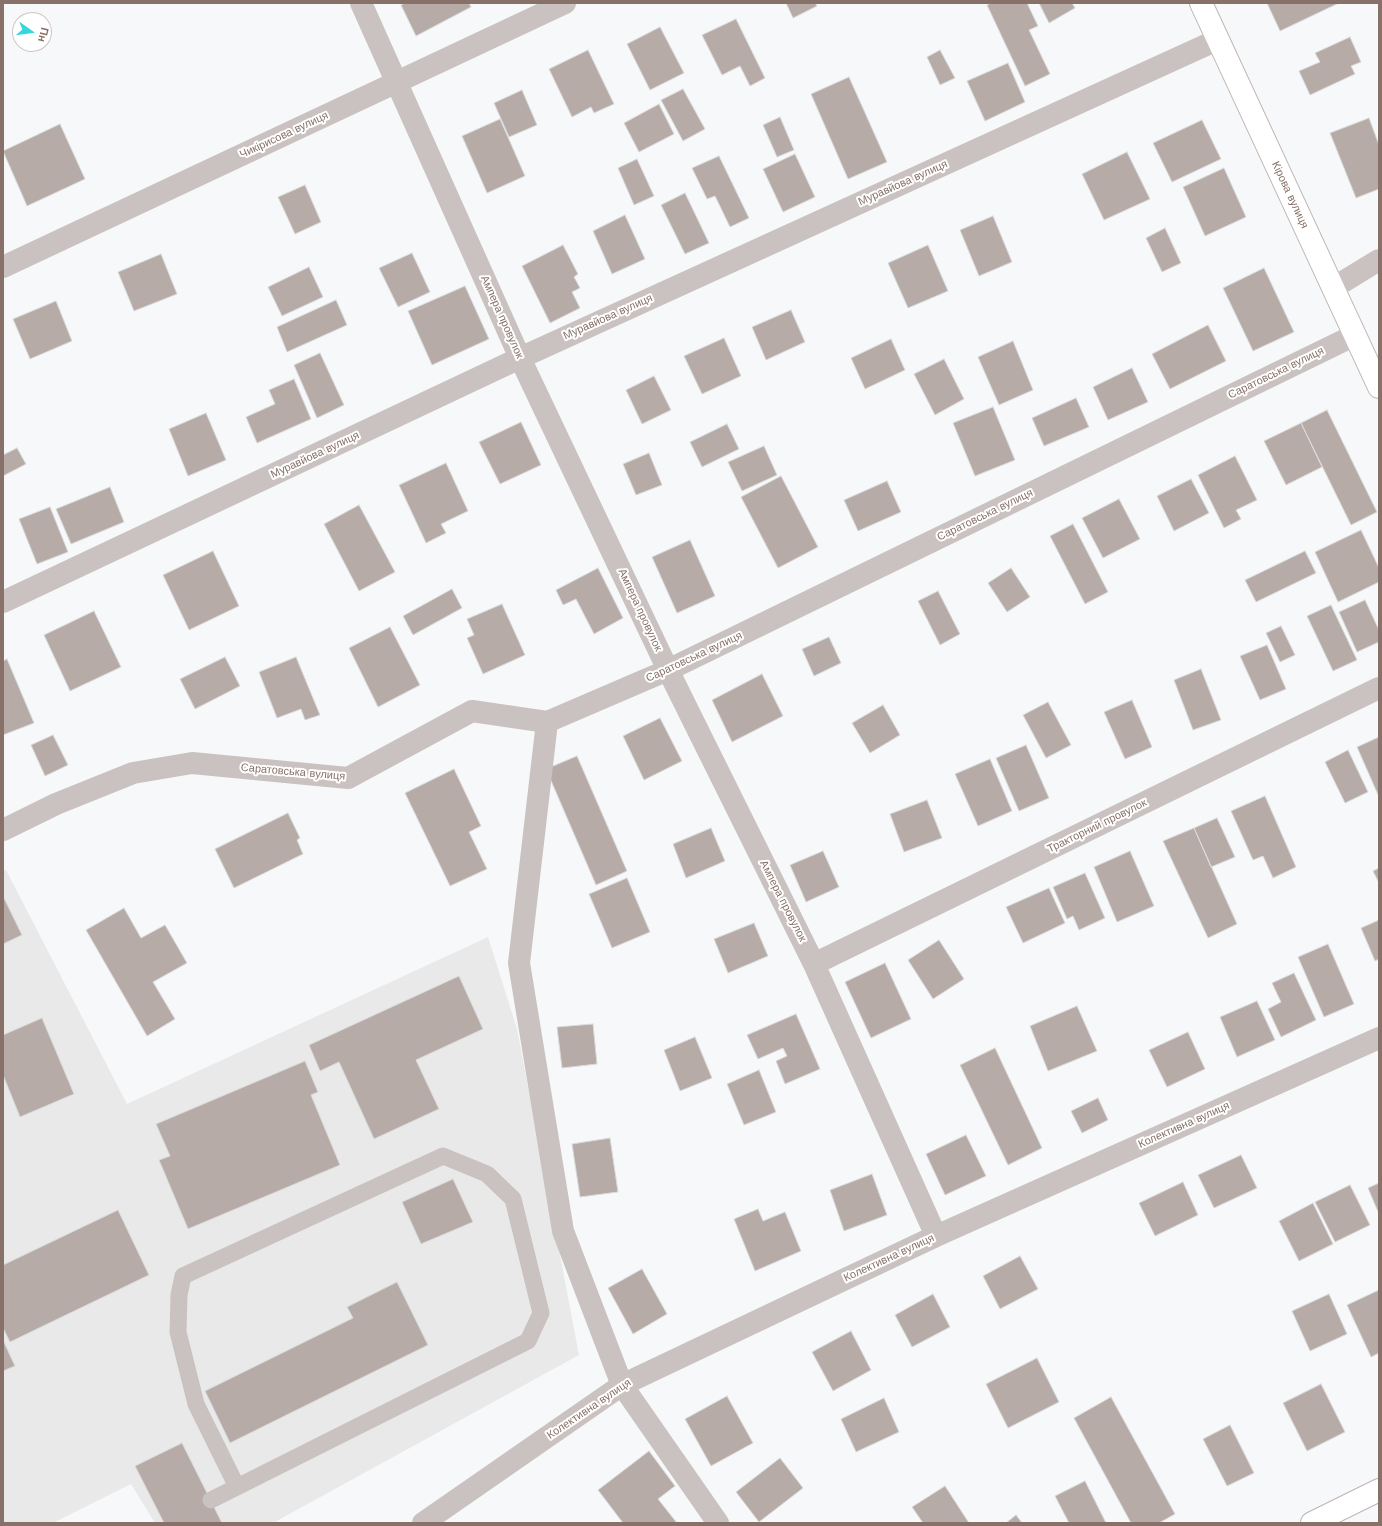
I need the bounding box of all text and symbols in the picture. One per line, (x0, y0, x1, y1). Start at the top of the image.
north arrow (12, 12, 52, 52)
text: Пн (35, 26, 51, 43)
street label: Чикірисова вулиця (238, 109, 330, 161)
street label: Муравйова вулиця (856, 157, 950, 209)
street label: Кірова вулиця (1269, 159, 1311, 231)
street label: Ампера провулок (478, 273, 526, 361)
street label: Муравйова вулиця (561, 291, 655, 343)
street label: Саратовська вулиця (1226, 344, 1326, 402)
street label: Муравйова вулиця (269, 429, 361, 481)
street label: Саратовська вулиця (935, 486, 1035, 544)
street label: Ампера провулок (615, 567, 665, 653)
street label: Саратовська вулиця (644, 629, 744, 685)
street label: Саратовська вулиця (240, 761, 346, 783)
street label: Тракторний провулок (1045, 796, 1149, 856)
street label: Ампера провулок (757, 858, 809, 944)
street label: Колективна вулиця (1136, 1099, 1232, 1151)
street label: Колективна вулиця (842, 1231, 936, 1285)
street label: Колективна вулиця (545, 1376, 633, 1442)

